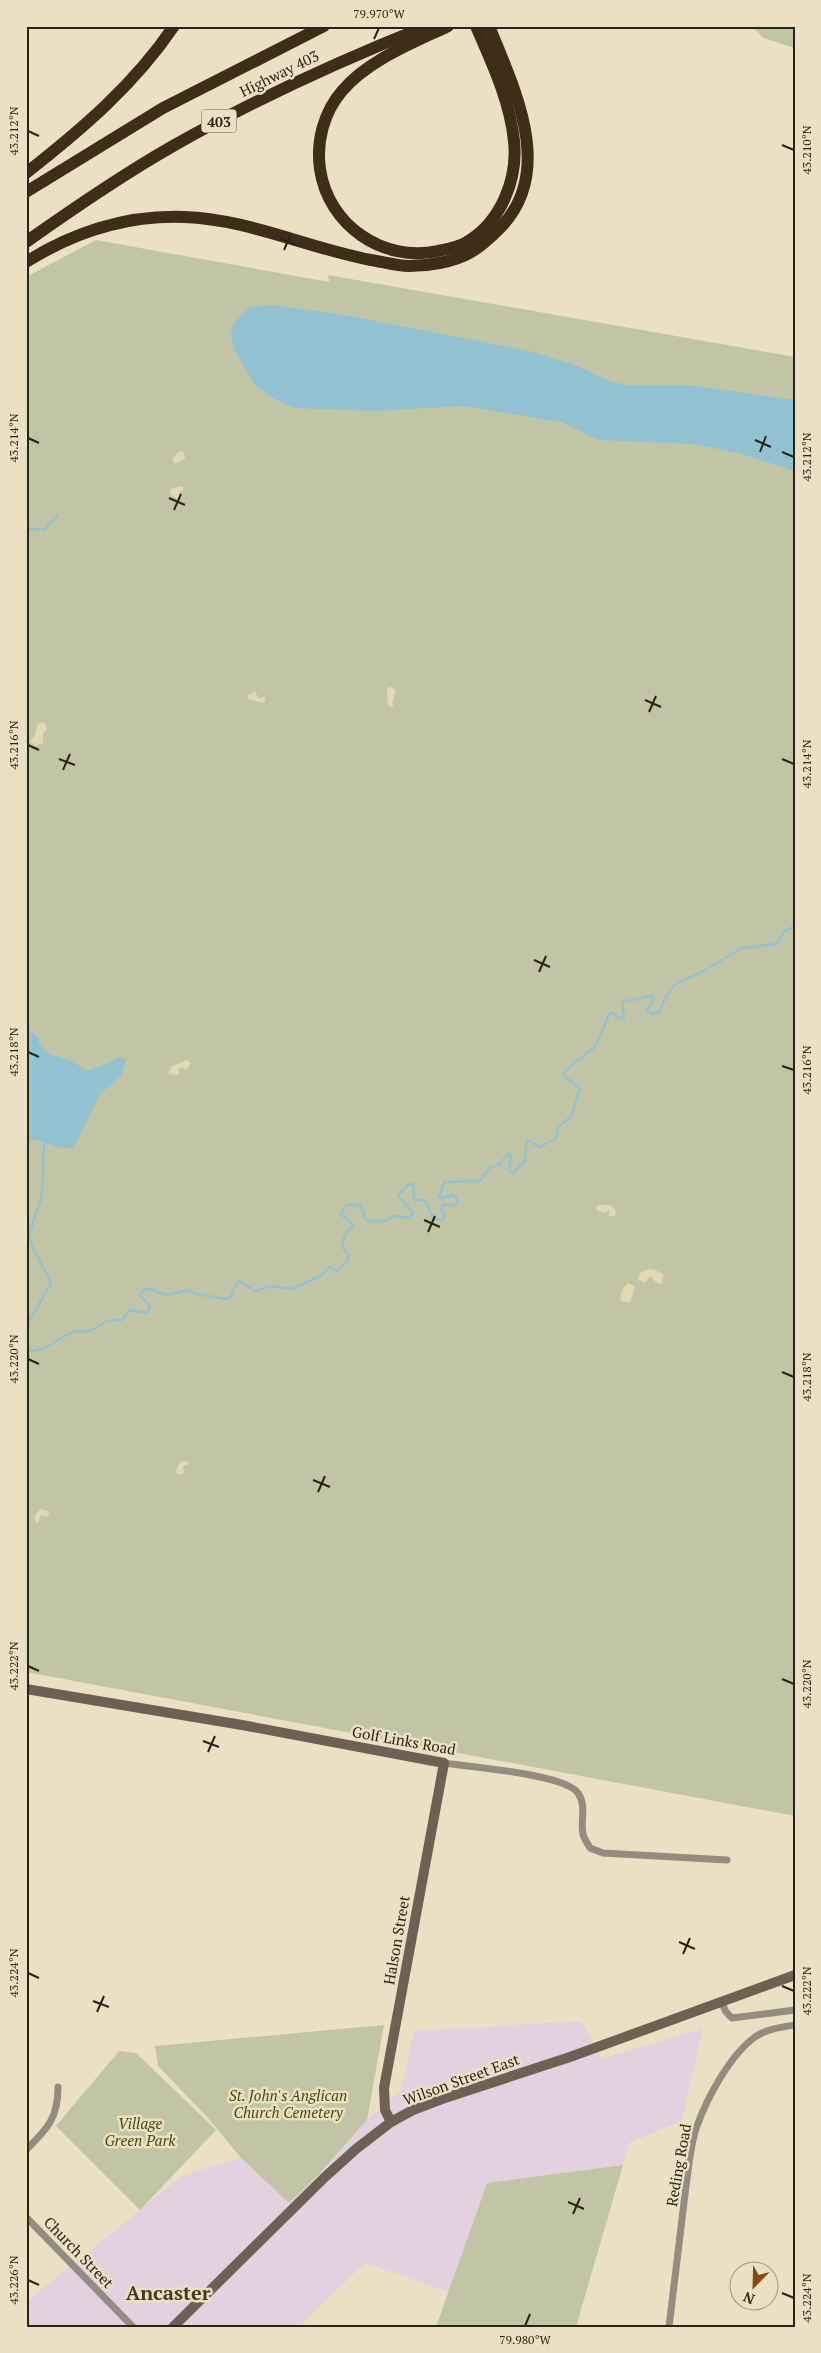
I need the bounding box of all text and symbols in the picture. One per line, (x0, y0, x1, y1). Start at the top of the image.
text: 79.970°W (353, 6, 406, 21)
street label: Highway 403 (236, 45, 322, 101)
text: 43.212°N (6, 106, 21, 156)
road number: 403 (202, 110, 236, 132)
text: 43.210°N (799, 125, 814, 175)
text: 43.214°N (6, 413, 21, 463)
text: 43.212°N (799, 432, 814, 482)
text: 43.216°N (6, 720, 21, 770)
text: 43.214°N (799, 739, 814, 789)
text: 43.218°N (6, 1027, 21, 1077)
text: 43.216°N (799, 1045, 814, 1095)
text: 43.220°N (6, 1334, 21, 1384)
text: 43.218°N (799, 1352, 814, 1402)
text: 43.222°N (6, 1641, 21, 1691)
text: 43.220°N (799, 1659, 814, 1709)
street label: Golf Links Road (351, 1721, 457, 1759)
street label: Halson Street (378, 1893, 414, 1986)
text: 43.224°N (6, 1948, 21, 1998)
text: 43.222°N (799, 1966, 814, 2016)
street label: Wilson Street East (400, 2049, 522, 2109)
park label: St. John's Anglican Church Cemetery (229, 2085, 347, 2122)
park label: Village Green Park (104, 2113, 176, 2150)
street label: Reding Road (661, 2122, 695, 2208)
street label: Church Street (40, 2212, 119, 2292)
text: 43.226°N (6, 2255, 21, 2305)
north arrow (728, 2260, 778, 2310)
text: 43.224°N (799, 2273, 814, 2323)
district label: Ancaster (126, 2279, 211, 2306)
text: N (740, 2287, 757, 2309)
text: 79.980°W (499, 2332, 552, 2347)

